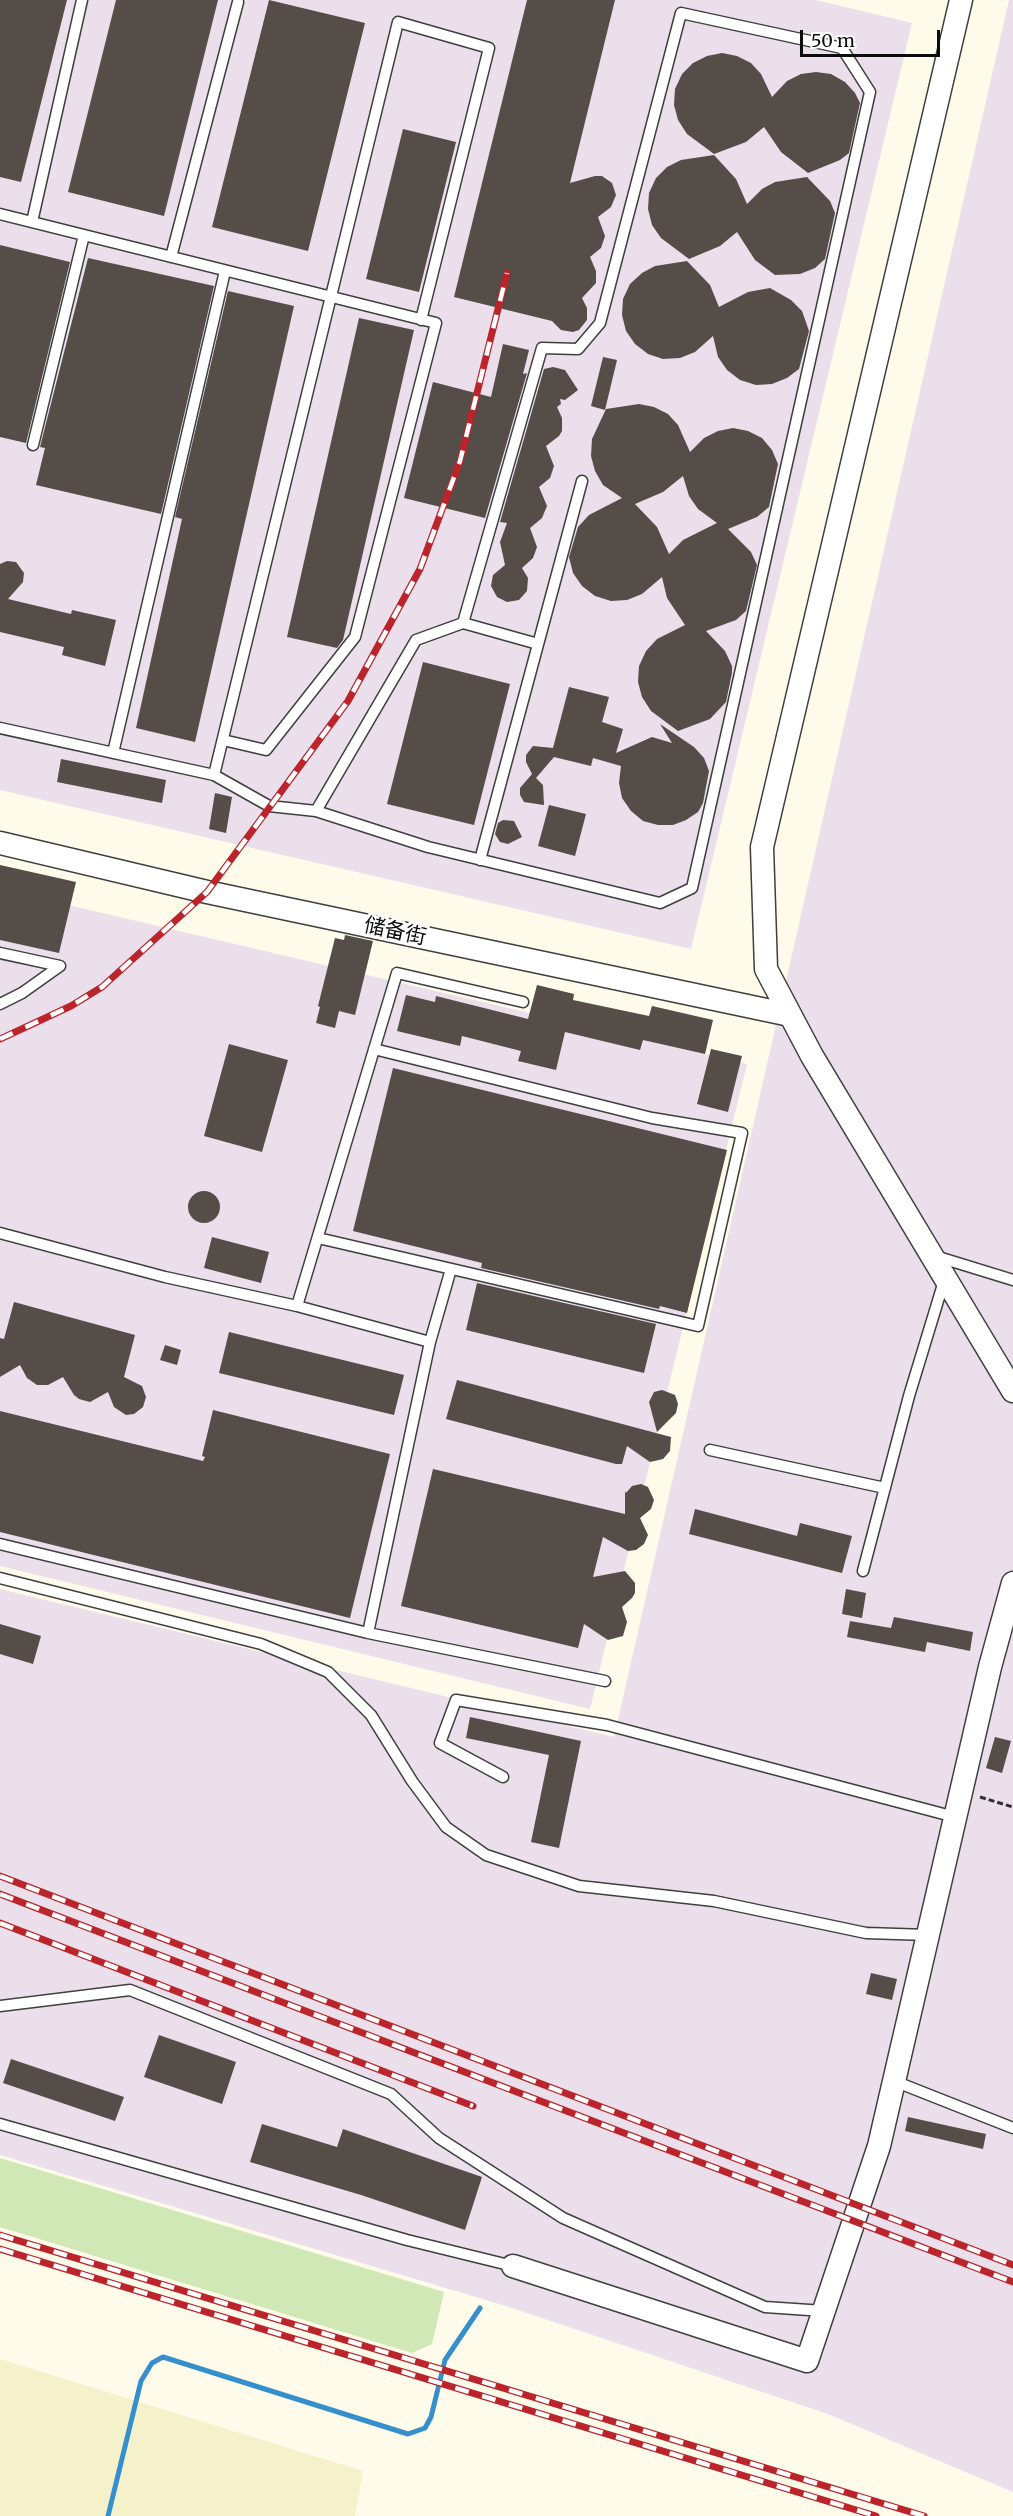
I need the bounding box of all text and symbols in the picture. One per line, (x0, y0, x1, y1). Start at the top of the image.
scale bar (803, 18, 942, 56)
text: 50 m (811, 29, 855, 52)
street label: 储备街 (362, 913, 428, 951)

